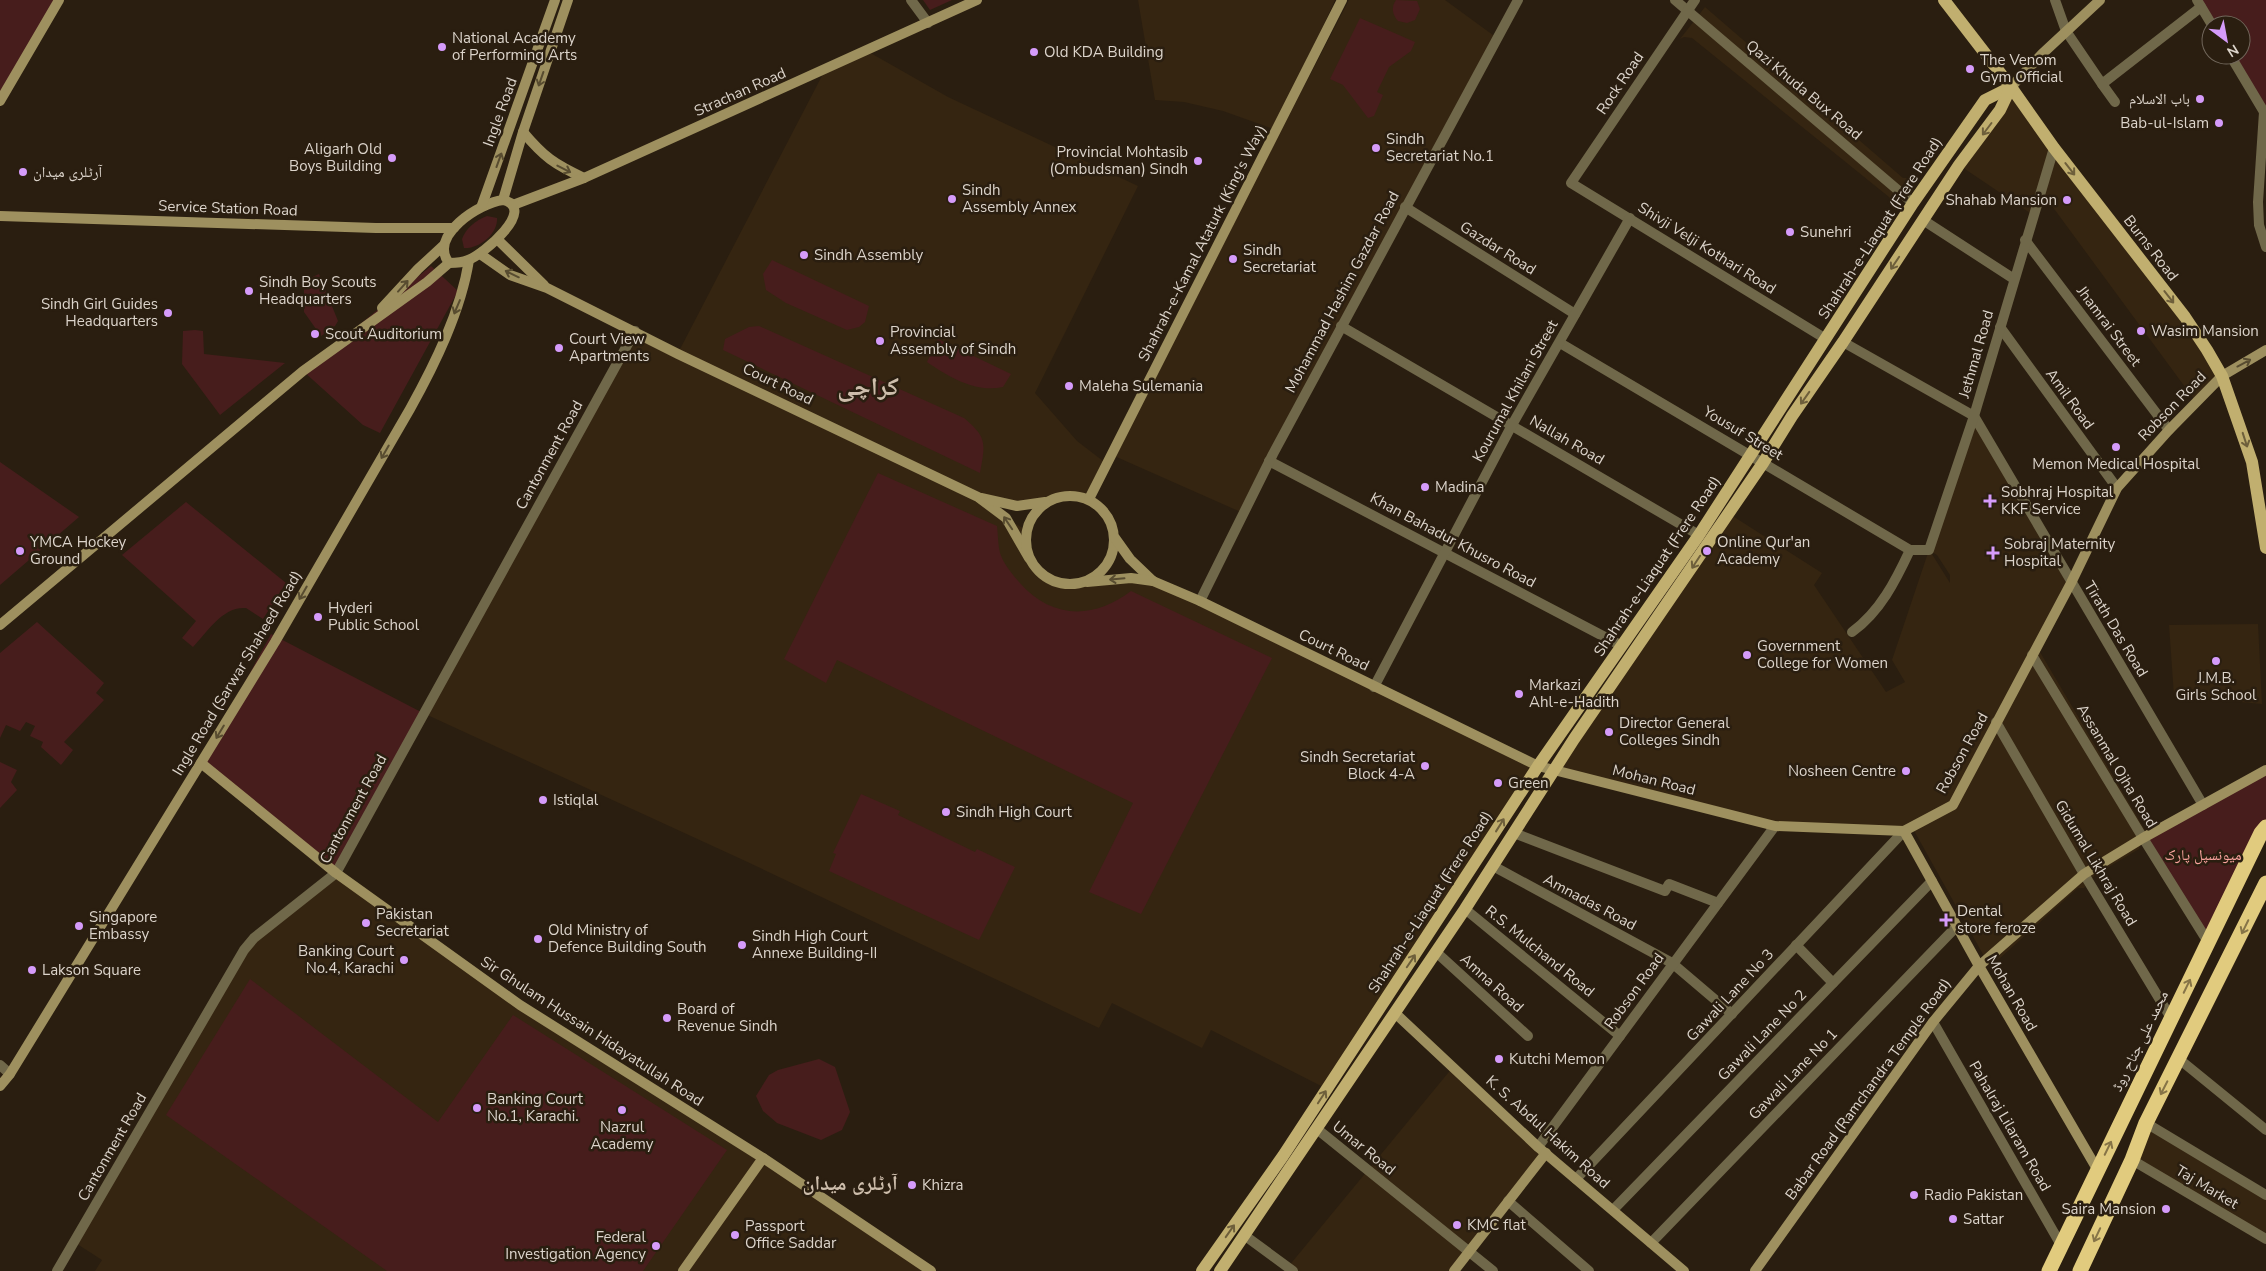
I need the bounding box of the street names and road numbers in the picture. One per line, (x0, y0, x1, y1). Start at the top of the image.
street label: Qazi Khuda Bux Road (1742, 35, 1866, 145)
street label: Rock Road (1592, 48, 1648, 118)
street label: Strachan Road (691, 63, 789, 121)
street label: Ingle Road (478, 75, 522, 149)
street label: Shahrah-e-Kamal Ataturk (King's Way) (1133, 121, 1271, 365)
street label: Shahrah-e-Liaquat (Frere Road) (1813, 133, 1947, 323)
street label: Mohammad Hashim Gazdar Road (1280, 188, 1404, 396)
street label: Service Station Road (158, 196, 298, 220)
street label: Shivji Velji Kothari Road (1634, 197, 1780, 299)
street label: Burns Road (2119, 211, 2183, 285)
street label: Gazdar Road (1456, 217, 1540, 279)
street label: Jhamrai Street (2072, 281, 2146, 371)
street label: Jethmal Road (1954, 308, 1998, 401)
street label: Kourumal Khilani Street (1468, 316, 1563, 466)
street label: Court Road (739, 358, 817, 410)
street label: Amil Road (2041, 365, 2099, 433)
street label: Robson Road (2134, 367, 2210, 445)
street label: Cantonment Road (511, 397, 587, 513)
street label: Yousuf Street (1698, 401, 1787, 465)
street label: Nallah Road (1526, 411, 1608, 469)
street label: Shahrah-e-Liaquat (Frere Road) (1589, 472, 1725, 660)
street label: Khan Bahadur Khusro Road (1367, 488, 1539, 592)
street label: Ingle Road (Sarwar Shaheed Road) (168, 567, 306, 779)
street label: Tirath Das Road (2080, 577, 2152, 681)
street label: Court Road (1295, 624, 1373, 676)
street label: Assanmal Ojha Road (2072, 700, 2162, 832)
street label: Robson Road (1931, 709, 1993, 797)
street label: Cantonment Road (315, 751, 391, 867)
street label: Mohan Road (1610, 760, 1698, 800)
street label: Gidumal Likhraj Road (2050, 796, 2142, 930)
street label: Shahrah-e-Liaquat (Frere Road) (1363, 807, 1497, 997)
street label: Amnadas Road (1540, 869, 1640, 935)
street label: R.S. Mulchand Road (1481, 901, 1599, 1001)
street label: Gawali Lane No 3 (1682, 944, 1778, 1046)
street label: Amna Road (1456, 949, 1528, 1017)
street label: Robson Road (1600, 949, 1668, 1033)
street label: Sir Ghulam Hussain Hidayatullah Road (477, 951, 707, 1111)
street label: Mohan Road (1982, 951, 2042, 1035)
street label: Babar Road (Ramchandra Temple Road) (1781, 974, 1955, 1204)
street label: Gawali Lane No 2 (1713, 985, 1811, 1085)
street label: محمد علی جناح روڈ (2107, 987, 2173, 1095)
street label: Gawali Lane No 1 (1744, 1024, 1842, 1124)
street label: Pahalraj Lilaram Road (1964, 1057, 2056, 1195)
street label: K. S. Abdul Hakim Road (1482, 1071, 1614, 1193)
street label: Cantonment Road (73, 1089, 151, 1205)
street label: Umar Road (1328, 1116, 1400, 1180)
street label: Taj Market (2172, 1160, 2243, 1214)

